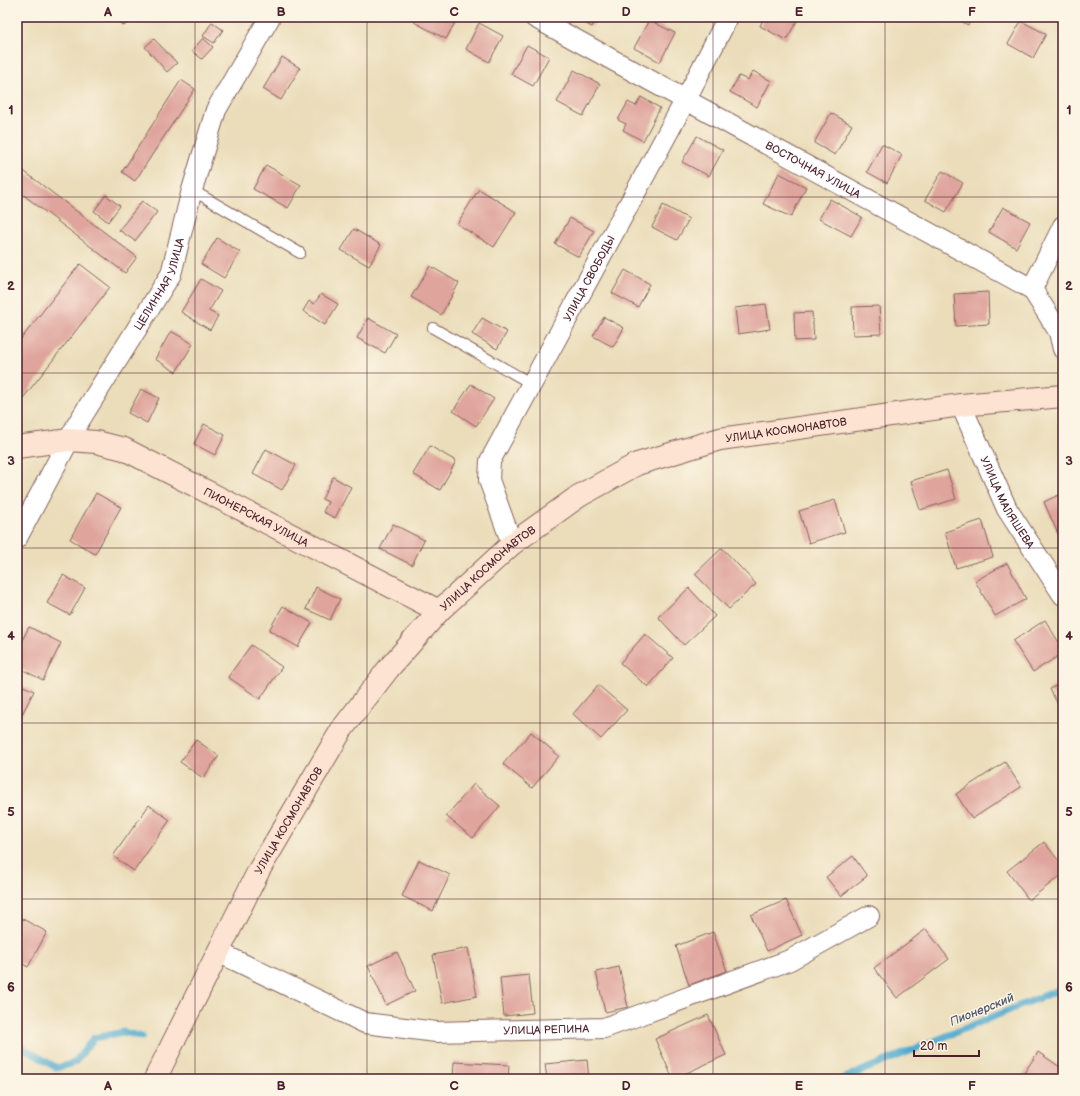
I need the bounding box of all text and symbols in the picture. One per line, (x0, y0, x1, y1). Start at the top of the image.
text: A (103, 4, 112, 20)
text: B (276, 4, 286, 20)
text: C (449, 4, 459, 20)
text: D (621, 4, 631, 20)
text: E (795, 4, 804, 20)
text: F (968, 4, 976, 20)
text: 1 (8, 102, 14, 118)
text: 1 (1066, 102, 1072, 118)
street label: ВОСТОЧНАЯ УЛИЦА (763, 138, 863, 201)
street label: УЛИЦА СВОБОДЫ (561, 233, 618, 323)
street label: ЦЕЛИННАЯ УЛИЦА (131, 236, 186, 332)
text: 2 (7, 278, 15, 294)
text: 2 (1065, 278, 1073, 294)
street label: УЛИЦА КОСМОНАВТОВ (725, 415, 848, 445)
text: 3 (7, 453, 15, 469)
text: 3 (1065, 453, 1073, 469)
street label: УЛИЦА МАЛЯШЕВА (978, 454, 1037, 551)
street label: ПИОНЕРСКАЯ УЛИЦА (202, 485, 311, 549)
street label: УЛИЦА КОСМОНАВТОВ (437, 523, 538, 613)
text: 4 (7, 628, 15, 644)
text: 4 (1065, 628, 1073, 644)
street label: УЛИЦА КОСМОНАВТОВ (252, 764, 325, 876)
text: 5 (7, 804, 15, 820)
text: 5 (1065, 804, 1073, 820)
text: 6 (7, 979, 15, 995)
text: 6 (1065, 979, 1073, 995)
water label: Пионерский (948, 990, 1016, 1030)
street label: УЛИЦА РЕПИНА (503, 1022, 590, 1037)
scale bar (914, 1032, 979, 1058)
text: 20 m (920, 1039, 947, 1054)
text: A (103, 1078, 112, 1094)
text: B (276, 1078, 286, 1094)
text: C (449, 1078, 459, 1094)
text: D (621, 1078, 631, 1094)
text: E (795, 1078, 804, 1094)
text: F (968, 1078, 976, 1094)

